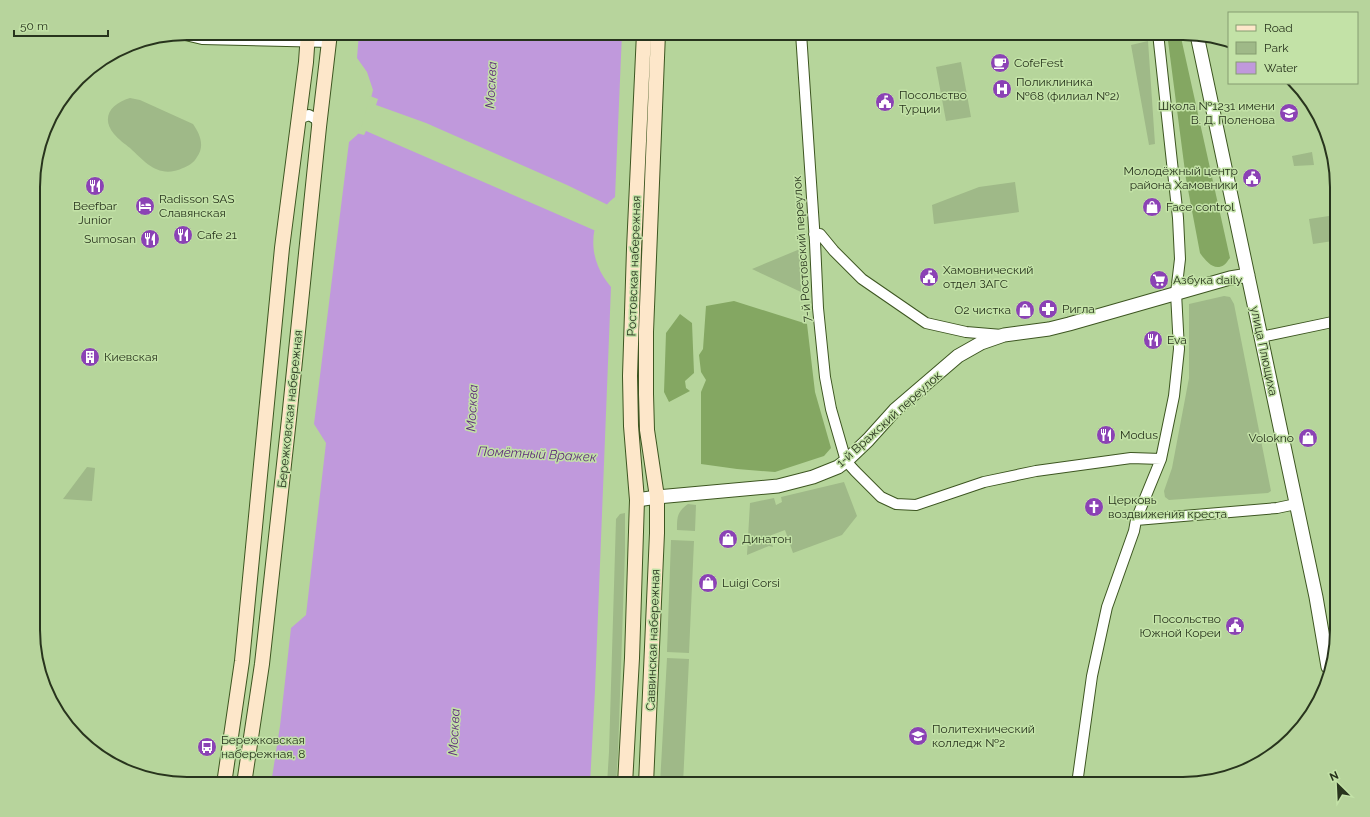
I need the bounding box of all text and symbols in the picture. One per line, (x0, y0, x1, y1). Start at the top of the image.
scale bar (14, 12, 108, 38)
legend (1228, 12, 1358, 84)
text: 50 m (20, 19, 48, 33)
text: Road (1264, 21, 1293, 35)
text: Park (1264, 41, 1289, 55)
cafe icon: CofeFest (989, 52, 1011, 74)
place label: CofeFest (1014, 56, 1064, 70)
water label: Москва (482, 61, 500, 109)
text: Water (1264, 61, 1298, 75)
place label: Поликлиника №68 (филиал №2) (1016, 75, 1119, 103)
hospital icon: Поликлиника №68 (филиал №2) (991, 78, 1013, 100)
place label: Посольство Турции (899, 88, 967, 116)
public building icon: Посольство Турции (874, 91, 896, 113)
place label: Школа №1231 имени В. Д. Поленова (1158, 99, 1275, 127)
school or university icon: Школа №1231 имени В. Д. Поленова (1278, 102, 1300, 124)
place label: Молодёжный центр района Хамовники (1124, 164, 1238, 192)
public building icon: Молодёжный центр района Хамовники (1241, 167, 1263, 189)
restaurant icon: Beefbar Junior (84, 175, 106, 197)
street label: 7-й Ростовский переулок (790, 175, 814, 323)
place label: Radisson SAS Славянская (159, 192, 235, 220)
hotel icon: Radisson SAS Славянская (134, 195, 156, 217)
street label: Ростовская набережная (625, 195, 643, 337)
shop icon: Face control (1141, 196, 1163, 218)
place label: Beefbar Junior (73, 199, 118, 227)
place label: Face control (1166, 200, 1235, 214)
restaurant icon: Cafe 21 (172, 224, 194, 246)
restaurant icon: Sumosan (139, 228, 161, 250)
place label: Cafe 21 (197, 228, 237, 242)
place label: Sumosan (84, 232, 136, 246)
place label: Хамовнический отдел ЗАГС (943, 263, 1034, 291)
public building icon: Хамовнический отдел ЗАГС (918, 266, 940, 288)
supermarket icon: Азбука daily (1148, 269, 1170, 291)
place label: Азбука daily (1173, 273, 1243, 287)
pharmacy icon: Ригла (1037, 298, 1059, 320)
shop icon: О2 чистка (1014, 299, 1036, 321)
place label: Ригла (1062, 302, 1095, 316)
place label: О2 чистка (954, 303, 1011, 317)
street label: улица Плющиха (1248, 305, 1280, 397)
street label: Бережковская набережная (275, 329, 305, 489)
restaurant icon: Eva (1142, 329, 1164, 351)
place label: Eva (1167, 333, 1187, 347)
building icon: Киевская (79, 346, 101, 368)
place label: Киевская (104, 350, 158, 364)
street label: 1-й Вражский переулок (834, 368, 944, 470)
water label: Москва (463, 384, 481, 432)
restaurant icon: Modus (1095, 424, 1117, 446)
shop icon: Volokno (1297, 427, 1319, 449)
place label: Modus (1120, 428, 1158, 442)
place label: Volokno (1249, 431, 1294, 445)
water label: Помётный Вражек (477, 443, 597, 465)
place label: Церковь воздвижения креста (1108, 493, 1227, 521)
church icon: Церковь воздвижения креста (1083, 496, 1105, 518)
shop icon: Динатон (717, 528, 739, 550)
place label: Динатон (742, 532, 791, 546)
street label: Саввинская набережная (644, 569, 662, 711)
shop icon: Luigi Corsi (697, 572, 719, 594)
place label: Luigi Corsi (722, 576, 780, 590)
place label: Посольство Южной Кореи (1139, 612, 1221, 640)
public building icon: Посольство Южной Кореи (1224, 615, 1246, 637)
water label: Москва (445, 708, 463, 756)
place label: Политехнический колледж №2 (932, 722, 1035, 750)
school or university icon: Политехнический колледж №2 (907, 725, 929, 747)
place label: Бережковская набережная, 8 (221, 733, 305, 761)
bus stop icon: Бережковская набережная, 8 (196, 736, 218, 758)
north arrow (1318, 765, 1358, 805)
text: N (1328, 769, 1341, 784)

